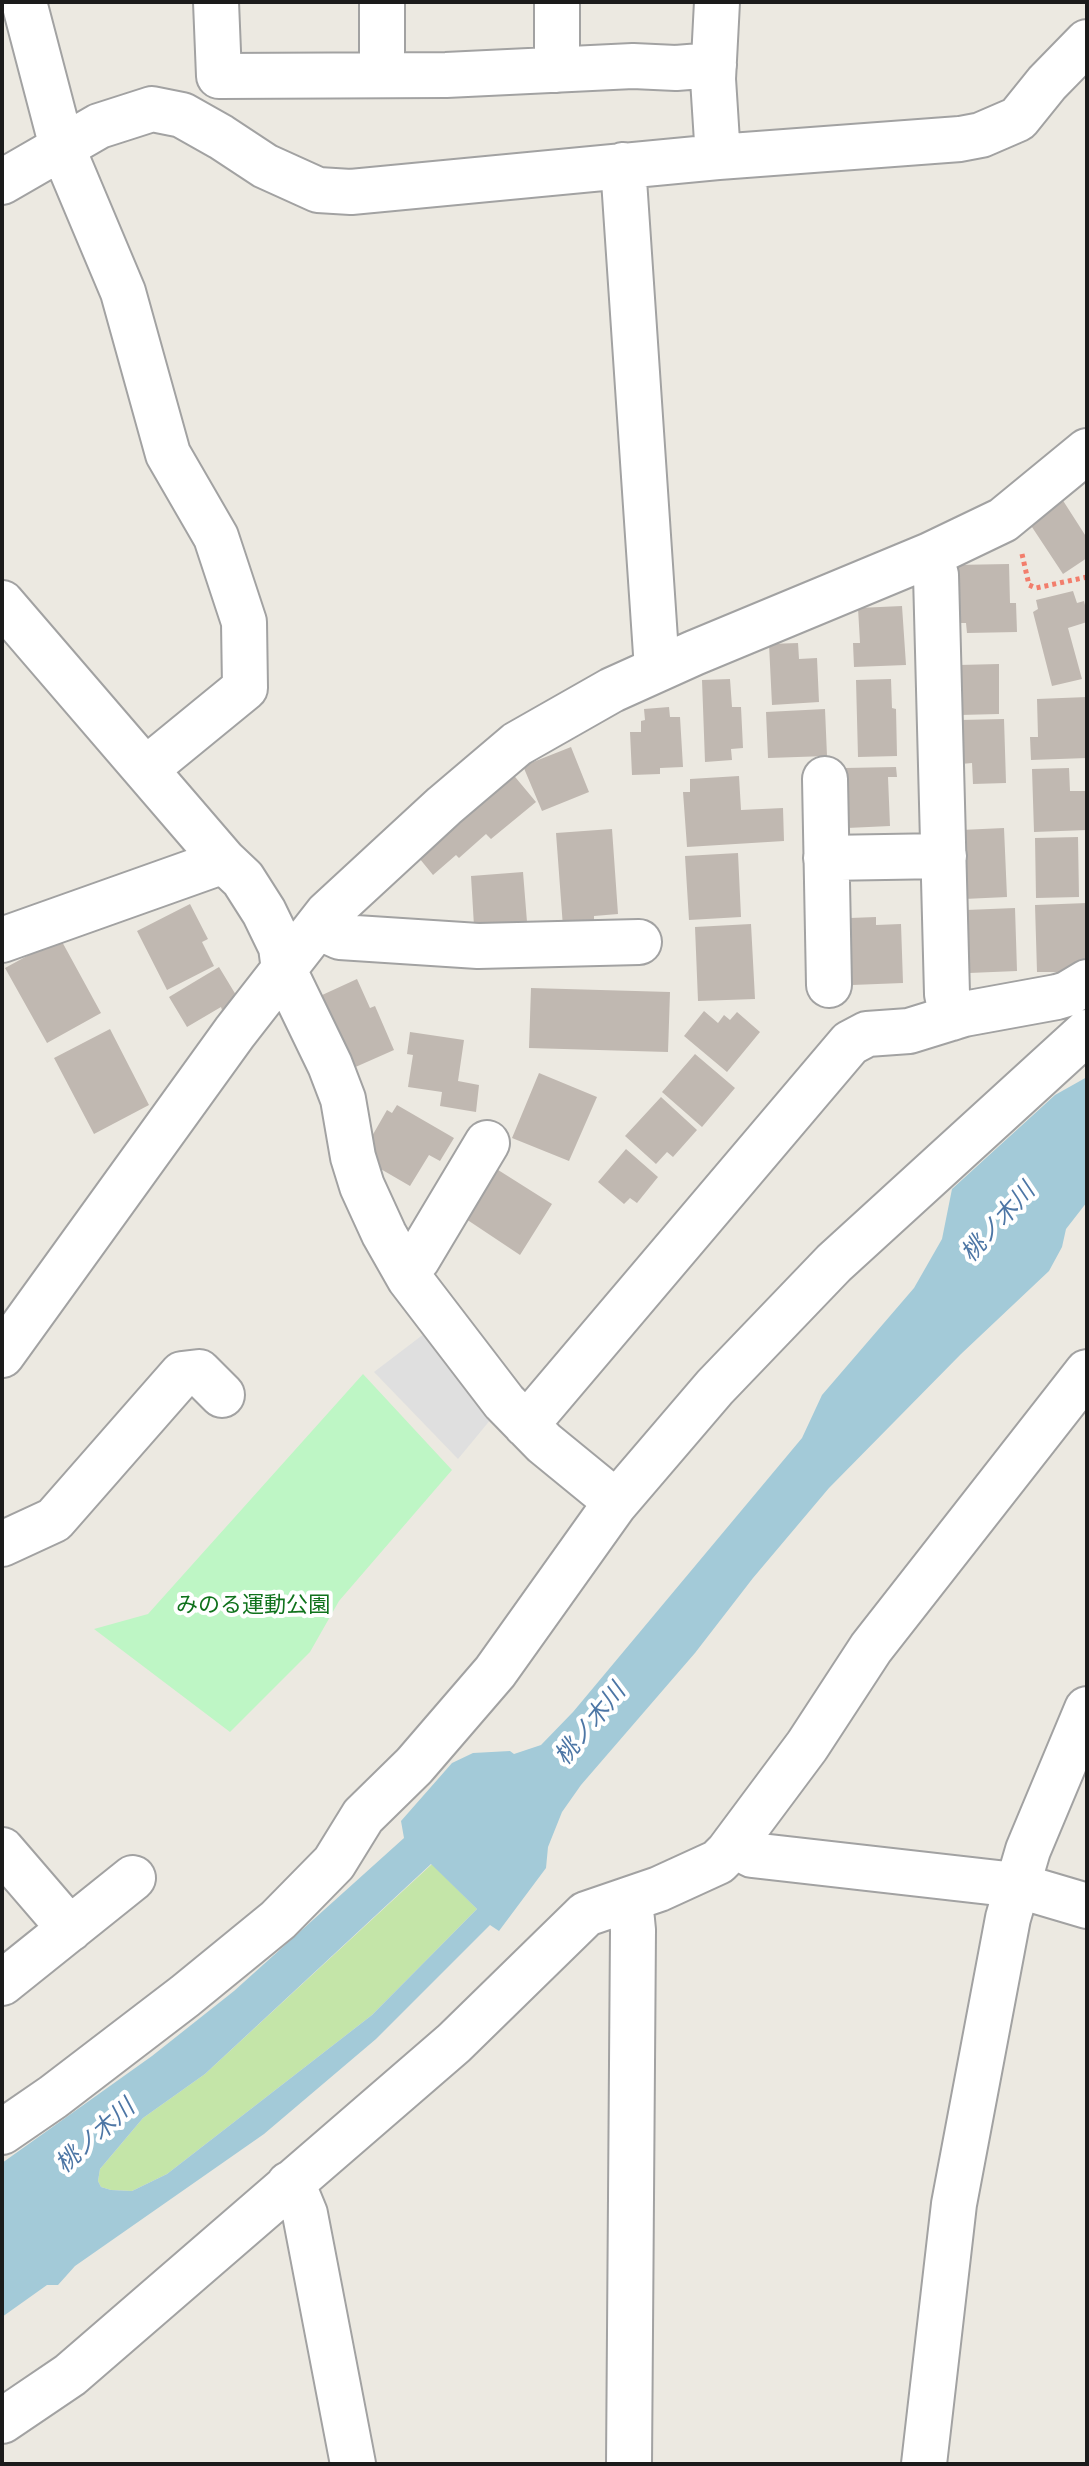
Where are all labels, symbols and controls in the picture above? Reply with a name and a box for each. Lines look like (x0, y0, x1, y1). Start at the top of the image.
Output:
water label: 桃ノ木川 (956, 1178, 1042, 1268)
park label: みのる運動公園 (176, 1593, 330, 1619)
water label: 桃ノ木川 (550, 1679, 632, 1771)
water label: 桃ノ木川 (51, 2094, 141, 2180)

